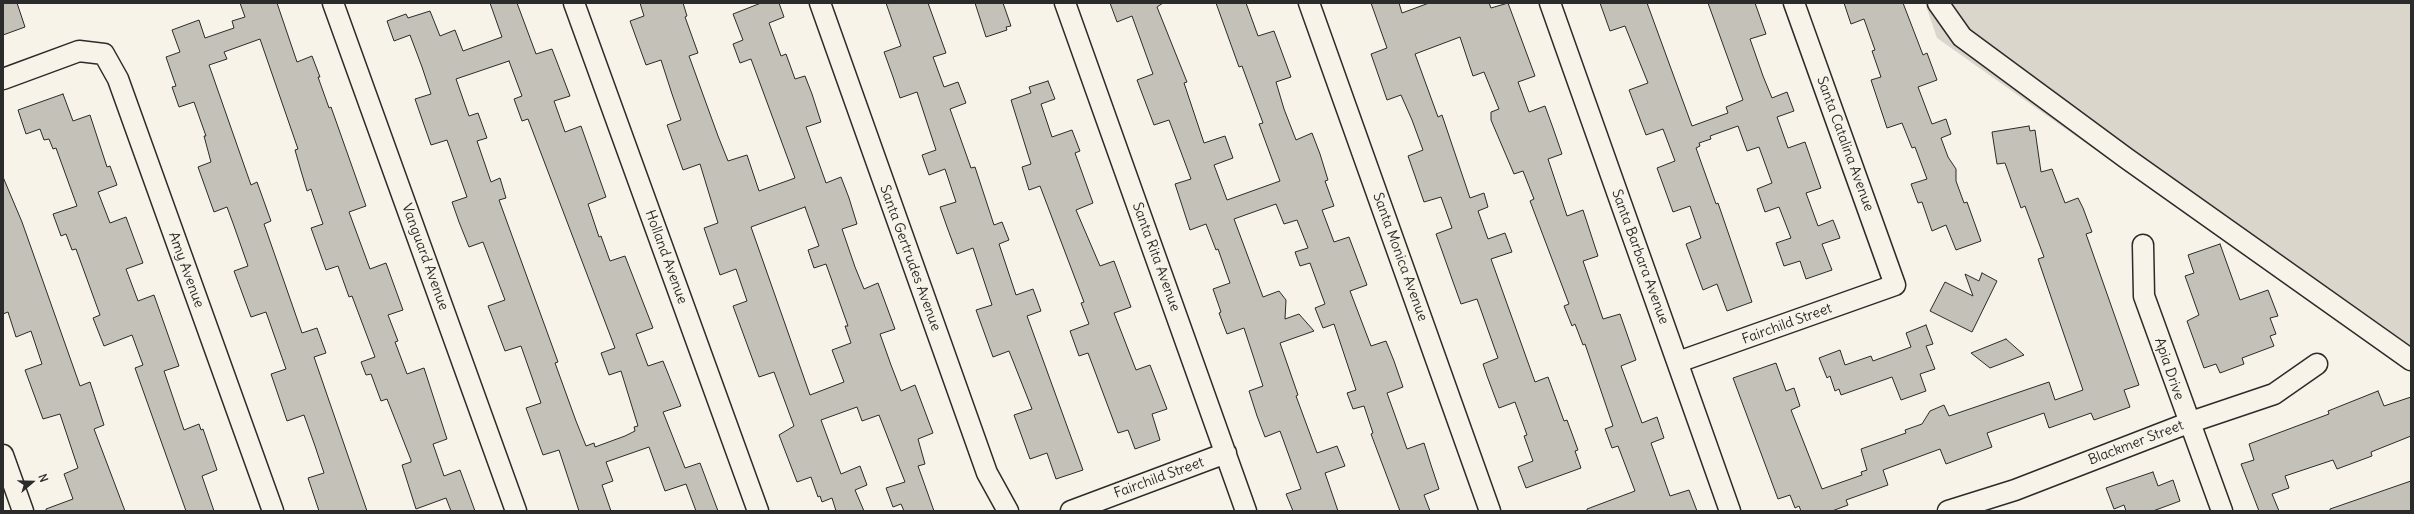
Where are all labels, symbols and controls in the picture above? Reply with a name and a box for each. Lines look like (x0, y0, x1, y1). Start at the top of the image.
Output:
street label: Santa Catalina Avenue (1813, 74, 1877, 214)
street label: Santa Gertrudes Avenue (876, 183, 944, 333)
street label: Santa Barbara Avenue (1608, 187, 1672, 327)
street label: Santa Monica Avenue (1369, 190, 1431, 324)
street label: Santa Rita Avenue (1128, 200, 1184, 314)
street label: Vanguard Avenue (398, 201, 452, 313)
street label: Holland Avenue (641, 208, 691, 306)
street label: Amy Avenue (165, 230, 207, 310)
street label: Fairchild Street (1740, 300, 1834, 348)
street label: Apia Drive (2151, 336, 2187, 402)
street label: Blackmer Street (2086, 417, 2186, 469)
street label: Fairchild Street (1112, 454, 1206, 502)
north arrow (12, 462, 52, 502)
text: N (35, 472, 51, 484)

